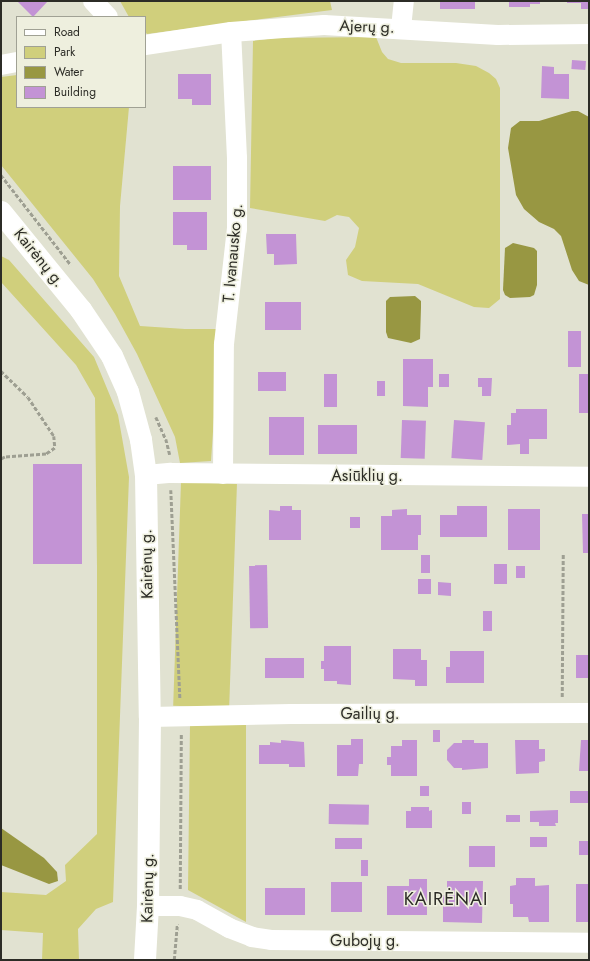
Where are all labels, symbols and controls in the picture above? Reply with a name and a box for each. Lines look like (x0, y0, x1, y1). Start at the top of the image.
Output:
legend (16, 16, 146, 108)
street label: Ajerų g. (339, 16, 395, 38)
text: Road (54, 23, 80, 41)
text: Park (54, 43, 75, 61)
text: Water (54, 63, 84, 81)
text: Building (54, 83, 96, 101)
street label: T. Ivanausko g. (219, 203, 247, 303)
street label: Kairėnų g. (10, 225, 68, 291)
street label: Asiūklių g. (331, 466, 403, 486)
street label: Kairėnų g. (137, 529, 157, 599)
street label: Gailių g. (340, 704, 400, 724)
street label: Kairėnų g. (138, 853, 158, 923)
district label: KAIRĖNAI (404, 888, 488, 910)
street label: Gubojų g. (330, 931, 400, 951)

